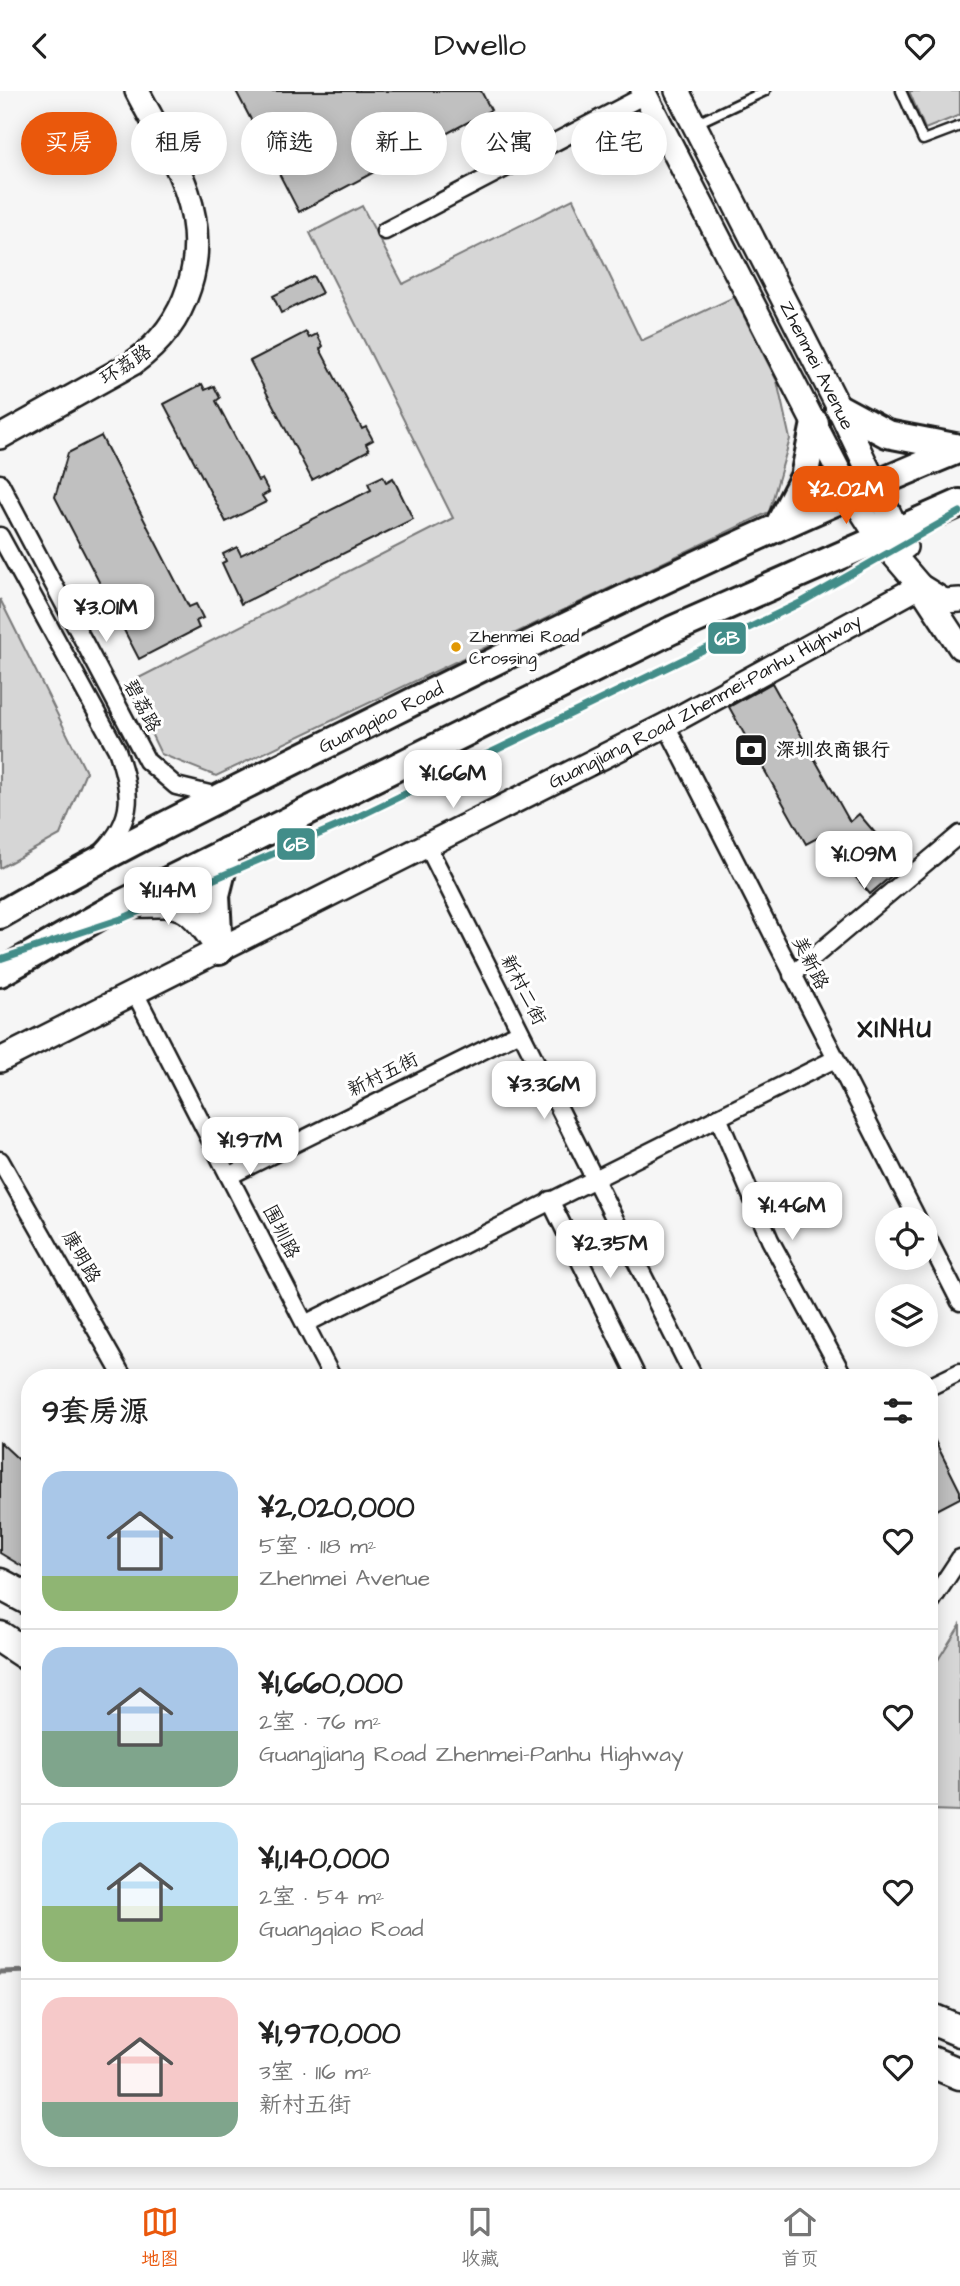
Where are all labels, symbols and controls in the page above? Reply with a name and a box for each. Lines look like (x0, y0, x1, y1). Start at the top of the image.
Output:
text: Dwello (434, 23, 526, 68)
icon: back (21, 27, 59, 65)
icon: heart (901, 27, 939, 65)
chip: 买房 (21, 112, 117, 175)
chip: 租房 (131, 112, 227, 175)
chip: 筛选 (241, 112, 337, 175)
chip: 新上 (351, 112, 447, 175)
chip: 公寓 (461, 112, 557, 175)
chip: 住宅 (571, 112, 667, 175)
street label: Zhenmei Avenue (773, 296, 861, 434)
street label: 环荔路 (95, 338, 157, 392)
pin: ¥2.02M (789, 467, 903, 526)
text: ¥2.02M (808, 473, 884, 505)
pin: ¥3.01M (49, 585, 163, 644)
text: ¥3.01M (74, 591, 138, 623)
street label: Guangjiang Road Zhenmei-Panhu Highway (544, 607, 867, 795)
line badge: 6B (707, 621, 747, 655)
place label: Zhenmei Road Crossing (469, 625, 580, 672)
text: 6B (714, 626, 740, 653)
marker: Zhenmei Road Crossing (449, 640, 463, 654)
street label: 碧荔路 (117, 674, 167, 738)
street label: Guangqiao Road (314, 675, 448, 760)
bank icon: 深圳农商银行 (732, 731, 770, 769)
place label: 深圳农商银行 (776, 737, 890, 764)
pin: ¥1.66M (396, 751, 510, 810)
text: ¥1.66M (420, 757, 486, 789)
line badge: 6B (276, 827, 316, 861)
pin: ¥1.09M (807, 831, 921, 891)
text: 6B (283, 832, 309, 859)
text: ¥1.09M (831, 838, 897, 870)
pin: ¥1.14M (111, 867, 225, 927)
text: ¥1.14M (140, 874, 196, 906)
street label: 美新路 (785, 931, 835, 995)
street label: 新村二街 (494, 950, 552, 1030)
district label: XINHU (857, 1011, 933, 1047)
street label: 新村五街 (343, 1046, 423, 1104)
pin: ¥3.36M (487, 1061, 601, 1121)
text: ¥3.36M (508, 1068, 580, 1100)
pin: ¥1.97M (193, 1117, 307, 1177)
text: ¥1.97M (218, 1124, 282, 1156)
pin: ¥1.46M (735, 1183, 849, 1242)
text: ¥1.46M (758, 1189, 826, 1221)
street label: 围圳路 (256, 1200, 306, 1264)
map controls (875, 1207, 938, 1347)
button: locate (875, 1207, 938, 1270)
pin: ¥2.35M (553, 1221, 667, 1280)
street label: 康明路 (55, 1226, 107, 1288)
text: ¥2.35M (572, 1227, 648, 1259)
button: layers (875, 1284, 938, 1347)
text: 9套房源 (42, 1391, 149, 1433)
icon: filters (879, 1392, 917, 1430)
text: ¥2,020,000 (259, 1487, 415, 1529)
icon: home (98, 1499, 182, 1583)
icon: heart (879, 1522, 917, 1560)
text: 5室 · 118 m² (259, 1530, 376, 1562)
text: Zhenmei Avenue (259, 1562, 430, 1594)
text: ¥1,660,000 (259, 1663, 403, 1705)
icon: home (98, 1675, 182, 1759)
icon: heart (879, 1698, 917, 1736)
text: 2室 · 76 m² (259, 1706, 381, 1738)
text: Guangjiang Road Zhenmei-Panhu Highway (259, 1738, 684, 1770)
text: ¥1,140,000 (259, 1838, 390, 1880)
icon: home (98, 1850, 182, 1934)
icon: heart (879, 1873, 917, 1911)
text: 2室 · 54 m² (259, 1881, 385, 1913)
text: Guangqiao Road (259, 1913, 424, 1945)
text: ¥1,970,000 (259, 2013, 401, 2055)
icon: home (98, 2025, 182, 2109)
icon: heart (879, 2048, 917, 2086)
text: 3室 · 116 m² (259, 2056, 371, 2088)
text: 新村五街 (259, 2089, 351, 2121)
tab: 地图 (141, 2203, 179, 2273)
tab: 收藏 (461, 2203, 499, 2273)
tab: 首页 (781, 2203, 819, 2273)

